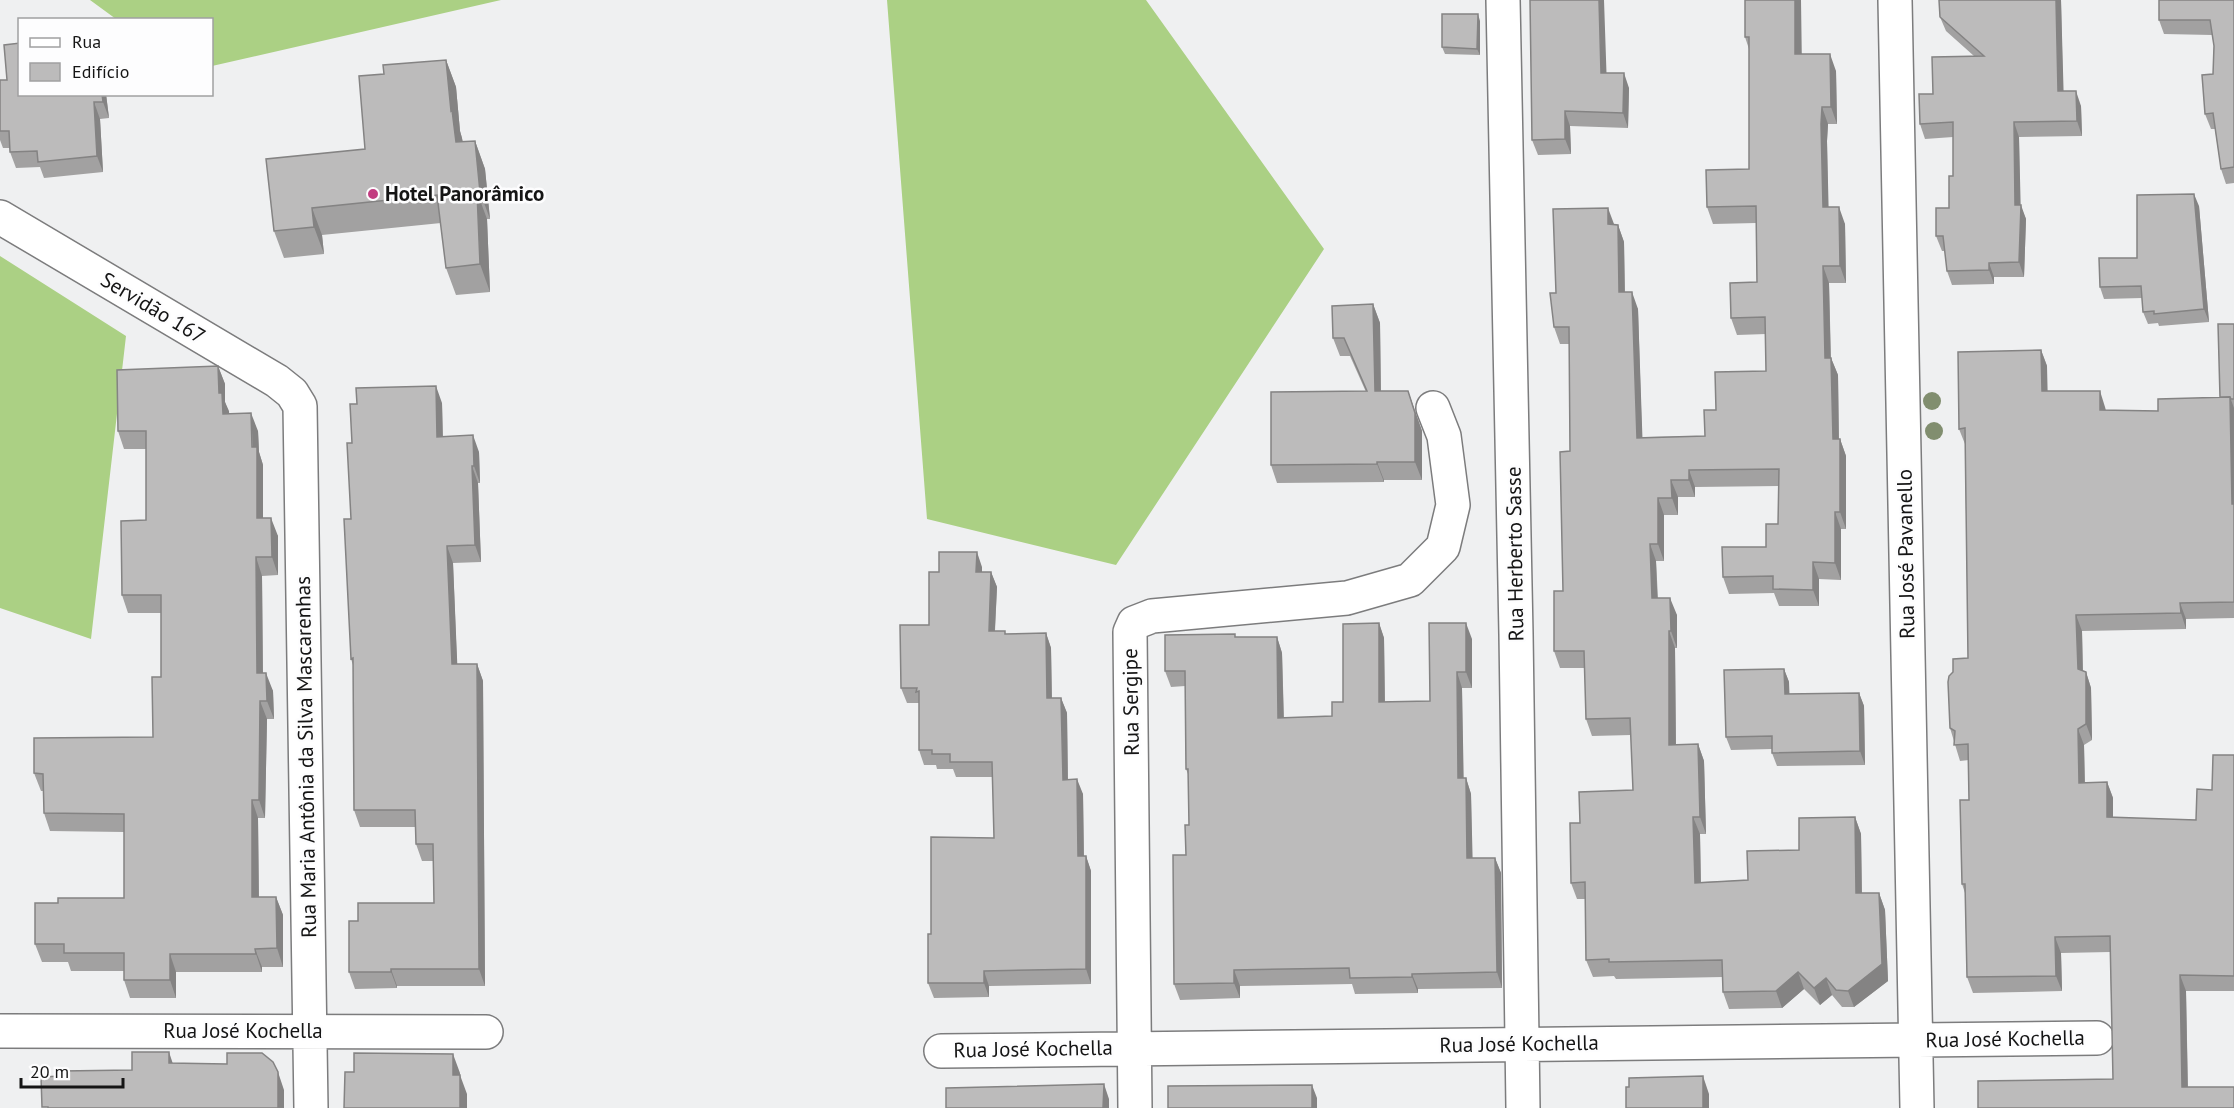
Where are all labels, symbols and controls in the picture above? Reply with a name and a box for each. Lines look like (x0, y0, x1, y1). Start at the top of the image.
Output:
legend (18, 18, 213, 96)
text: Rua (72, 30, 101, 53)
text: Edifício (72, 60, 129, 83)
place label: Hotel Panorâmico (385, 180, 544, 207)
marker: Hotel Panorâmico (366, 187, 380, 201)
street label: Servidão 167 (96, 266, 211, 349)
street label: Rua Herberto Sasse (1499, 466, 1530, 642)
street label: Rua José Pavanello (1891, 469, 1920, 639)
street label: Rua Maria Antônia da Silva Mascarenhas (289, 576, 322, 938)
street label: Rua Sergipe (1116, 648, 1145, 756)
street label: Rua José Kochella (163, 1017, 323, 1044)
street label: Rua José Kochella (1925, 1024, 2085, 1053)
street label: Rua José Kochella (1439, 1029, 1599, 1058)
street label: Rua José Kochella (953, 1034, 1113, 1063)
scale bar (21, 1051, 123, 1089)
text: 20 m (30, 1060, 69, 1083)

